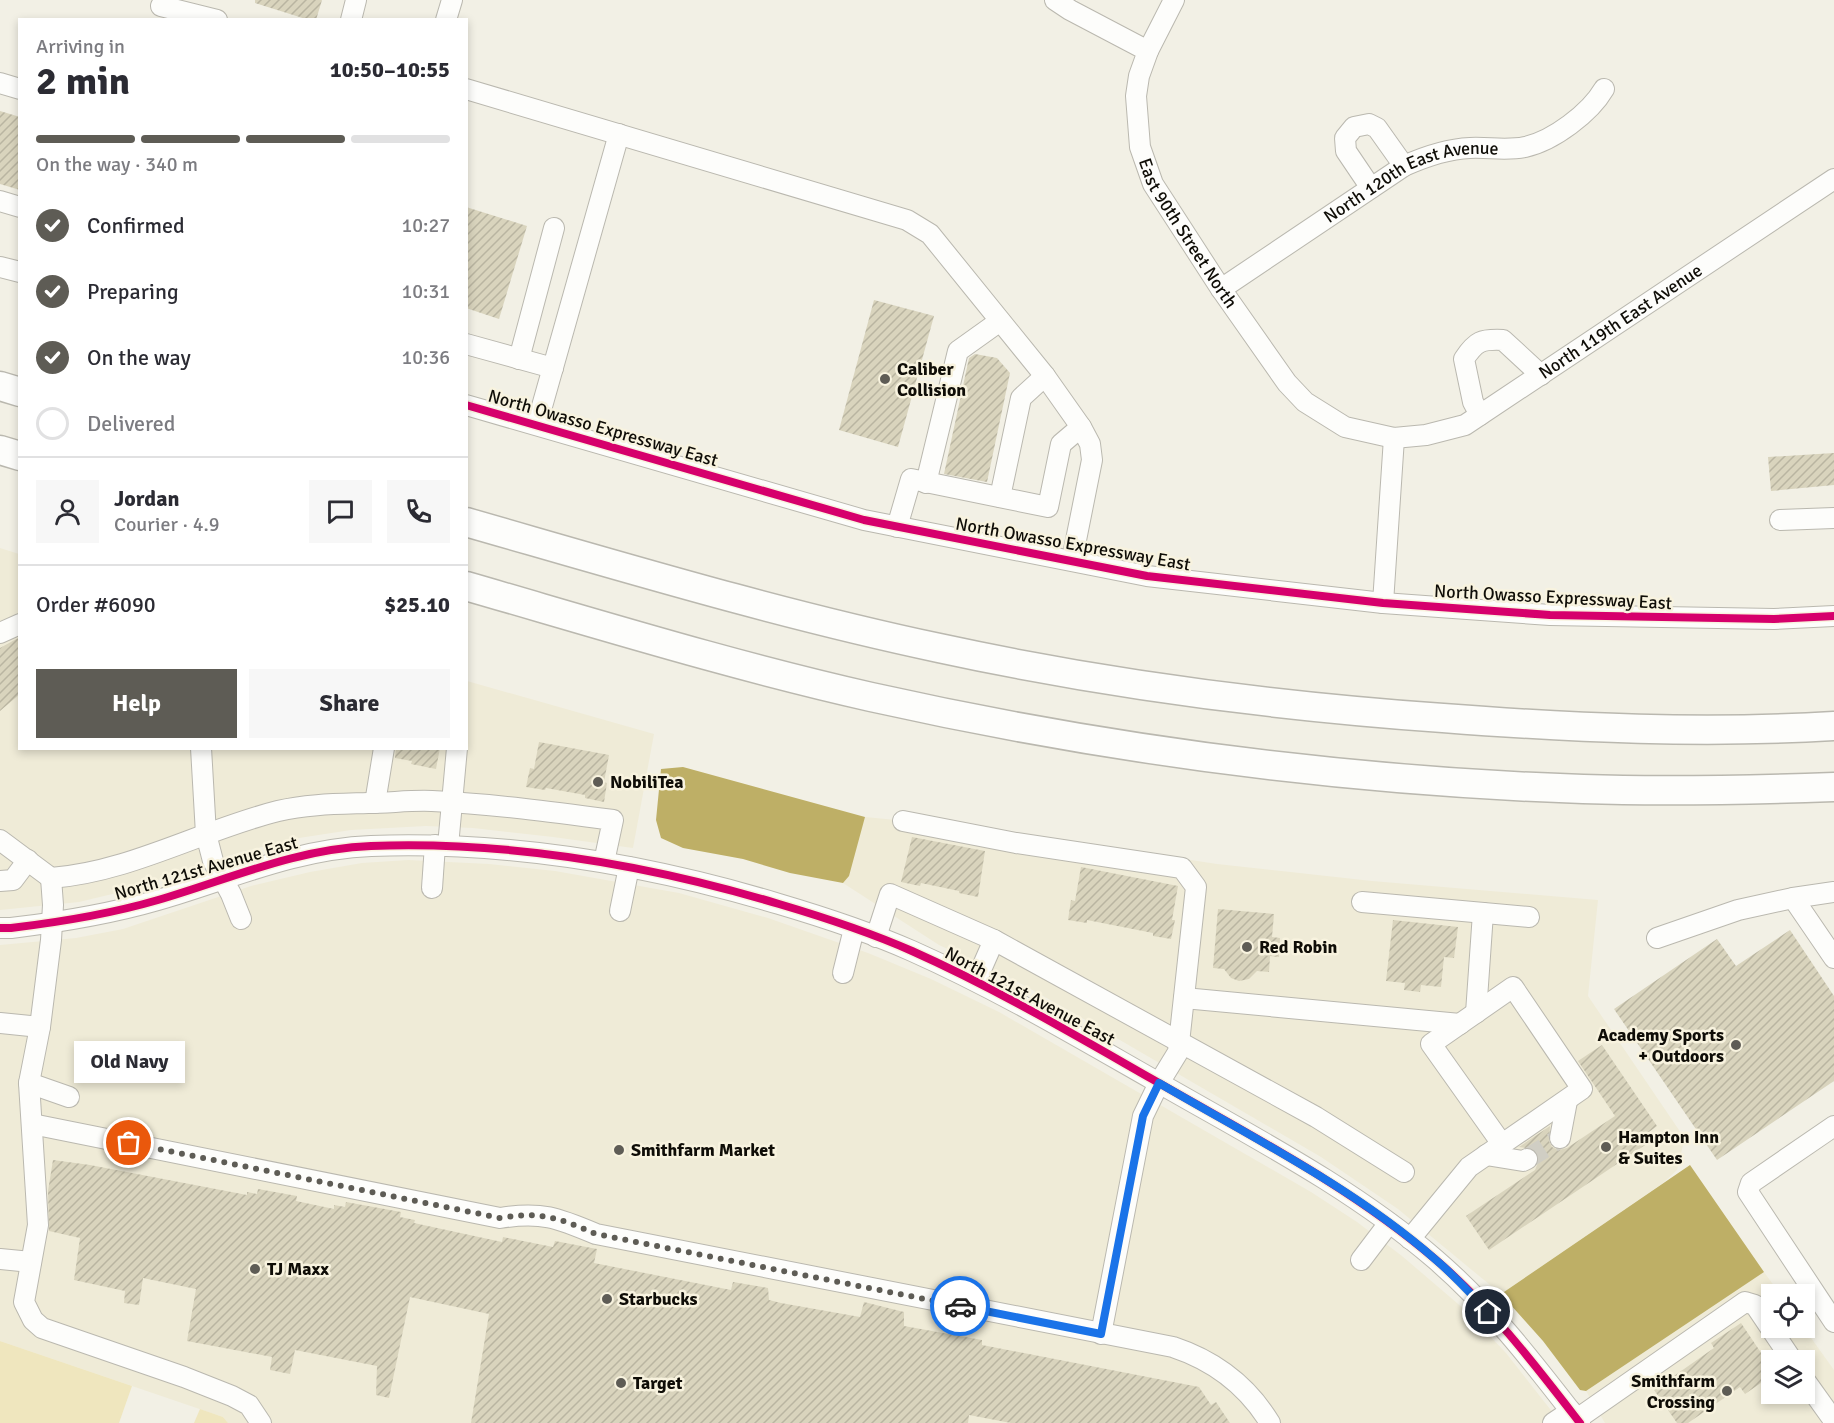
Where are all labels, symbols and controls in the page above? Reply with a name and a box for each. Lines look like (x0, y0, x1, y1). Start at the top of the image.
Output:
text: Arriving in (36, 34, 125, 59)
text: 10:50–10:55 (330, 56, 450, 83)
text: 2 min (36, 57, 130, 105)
street label: North 120th East Avenue (1320, 137, 1499, 228)
text: On the way · 340 m (36, 152, 198, 177)
street label: East 90th Street North (1134, 155, 1242, 312)
icon: check (36, 209, 69, 242)
text: Confirmed (87, 212, 185, 239)
text: 10:27 (401, 213, 450, 238)
street label: North 119th East Avenue (1535, 259, 1706, 384)
icon: check (36, 275, 69, 308)
text: Preparing (87, 278, 179, 305)
text: 10:31 (401, 279, 450, 304)
icon: check (36, 341, 69, 374)
text: On the way (87, 344, 191, 371)
text: 10:36 (401, 345, 450, 370)
place label: Caliber Collision (897, 358, 966, 401)
marker: Caliber Collision (878, 372, 892, 386)
street label: North Owasso Expressway East (486, 385, 720, 471)
text: Delivered (87, 410, 175, 437)
button: person (36, 480, 99, 543)
button: chat (309, 480, 372, 543)
button: phone (387, 480, 450, 543)
text: Jordan (114, 485, 180, 512)
text: Courier · 4.9 (114, 512, 220, 537)
street label: North Owasso Expressway East (954, 513, 1192, 575)
street label: North Owasso Expressway East (1434, 580, 1672, 614)
text: Order #6090 (36, 591, 156, 618)
text: $25.10 (384, 591, 450, 618)
button: Help (36, 669, 237, 738)
button: Share (249, 669, 450, 738)
place label: NobiliTea (610, 771, 683, 793)
marker: NobiliTea (591, 775, 605, 789)
street label: North 121st Avenue East (112, 831, 300, 905)
place label: Red Robin (1259, 936, 1338, 958)
marker: Red Robin (1240, 940, 1254, 954)
street label: North 121st Avenue East (941, 942, 1119, 1050)
place label: Academy Sports + Outdoors (1597, 1024, 1724, 1067)
marker: Academy Sports + Outdoors (1729, 1038, 1743, 1052)
callout: Old Navy (74, 1041, 184, 1083)
text: Old Navy (90, 1049, 169, 1074)
pin (103, 1117, 154, 1168)
icon: bag (112, 1126, 145, 1159)
place label: Hampton Inn & Suites (1618, 1126, 1719, 1169)
place label: Smithfarm Market (631, 1139, 775, 1161)
marker: Hampton Inn & Suites (1599, 1140, 1613, 1154)
marker: Smithfarm Market (612, 1143, 626, 1157)
place label: TJ Maxx (267, 1258, 329, 1280)
marker: TJ Maxx (248, 1262, 262, 1276)
courier (930, 1276, 990, 1336)
map controls (1761, 1284, 1815, 1404)
button: locate (1761, 1284, 1815, 1338)
pin (1462, 1286, 1513, 1337)
place label: Starbucks (619, 1288, 698, 1310)
icon: car (944, 1290, 977, 1323)
marker: Starbucks (600, 1292, 614, 1306)
icon: home (1471, 1295, 1504, 1328)
button: layers (1761, 1350, 1815, 1404)
place label: Smithfarm Crossing (1631, 1370, 1715, 1413)
place label: Target (633, 1372, 683, 1394)
marker: Target (614, 1376, 628, 1390)
marker: Smithfarm Crossing (1720, 1384, 1734, 1398)

